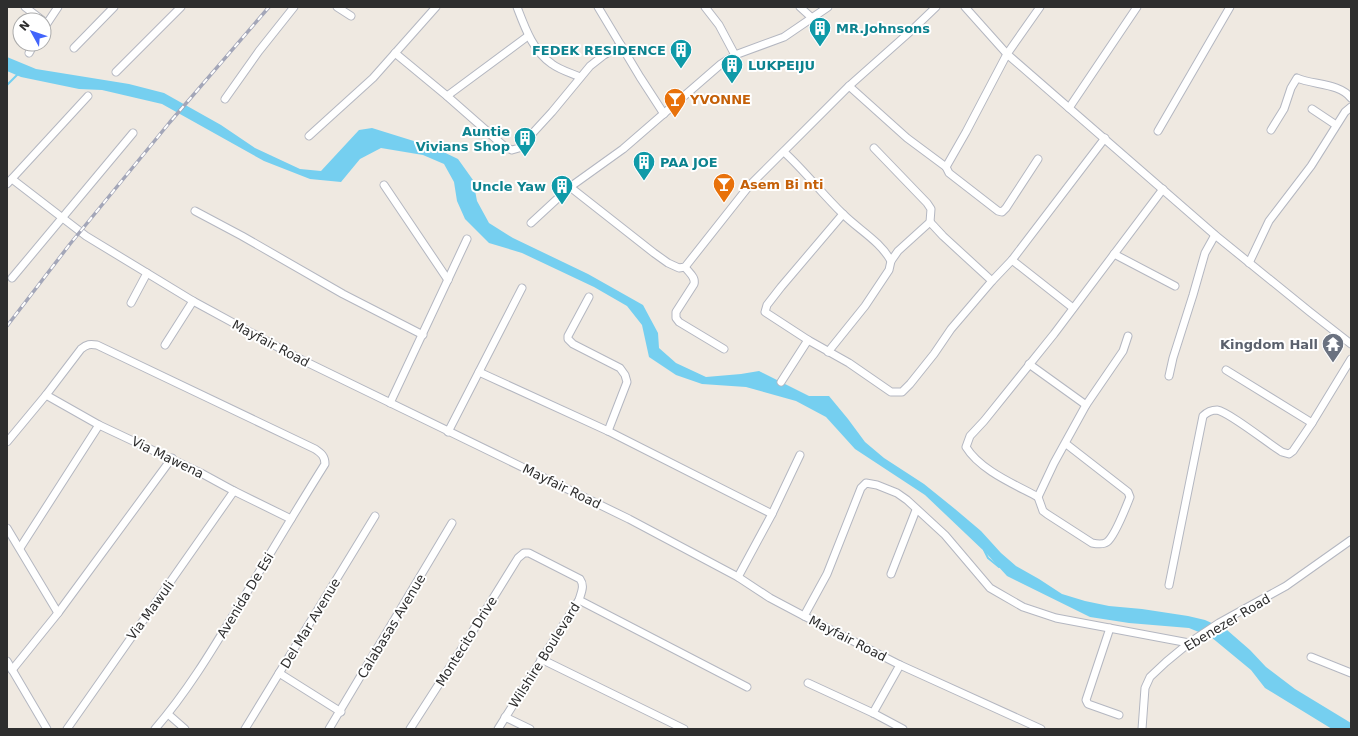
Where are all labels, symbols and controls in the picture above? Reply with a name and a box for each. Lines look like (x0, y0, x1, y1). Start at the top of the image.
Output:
north arrow (12, 12, 52, 52)
building icon: MR.Johnsons (807, 15, 833, 48)
text: N (17, 18, 33, 34)
place label: MR.Johnsons (836, 21, 930, 36)
building icon: FEDEK RESIDENCE (668, 37, 694, 70)
place label: FEDEK RESIDENCE (532, 43, 666, 58)
building icon: LUKPEIJU (719, 52, 745, 85)
place label: LUKPEIJU (748, 58, 815, 73)
bar icon: YVONNE (662, 86, 688, 119)
place label: YVONNE (689, 92, 751, 107)
place label: Auntie Vivians Shop (416, 124, 510, 154)
building icon: Auntie Vivians Shop (512, 125, 538, 158)
building icon: PAA JOE (631, 149, 657, 182)
place label: PAA JOE (660, 155, 718, 170)
bar icon: Asem Bi nti (711, 171, 737, 204)
building icon: Uncle Yaw (549, 173, 575, 206)
place label: Asem Bi nti (740, 177, 824, 192)
place label: Uncle Yaw (472, 179, 546, 194)
street label: Mayfair Road (230, 317, 312, 370)
temple icon: Kingdom Hall (1320, 331, 1346, 364)
place label: Kingdom Hall (1220, 337, 1318, 352)
street label: Via Mawena (129, 434, 206, 481)
street label: Mayfair Road (520, 461, 603, 512)
street label: Avenida De Esi (214, 550, 277, 641)
street label: Calabasas Avenue (354, 571, 428, 681)
street label: Del Mar Avenue (278, 575, 343, 671)
street label: Via Mawuli (124, 578, 177, 643)
street label: Ebenezer Road (1182, 591, 1273, 654)
street label: Montecito Drive (433, 594, 500, 689)
street label: Wilshire Boulevard (506, 600, 583, 711)
street label: Mayfair Road (806, 612, 889, 664)

